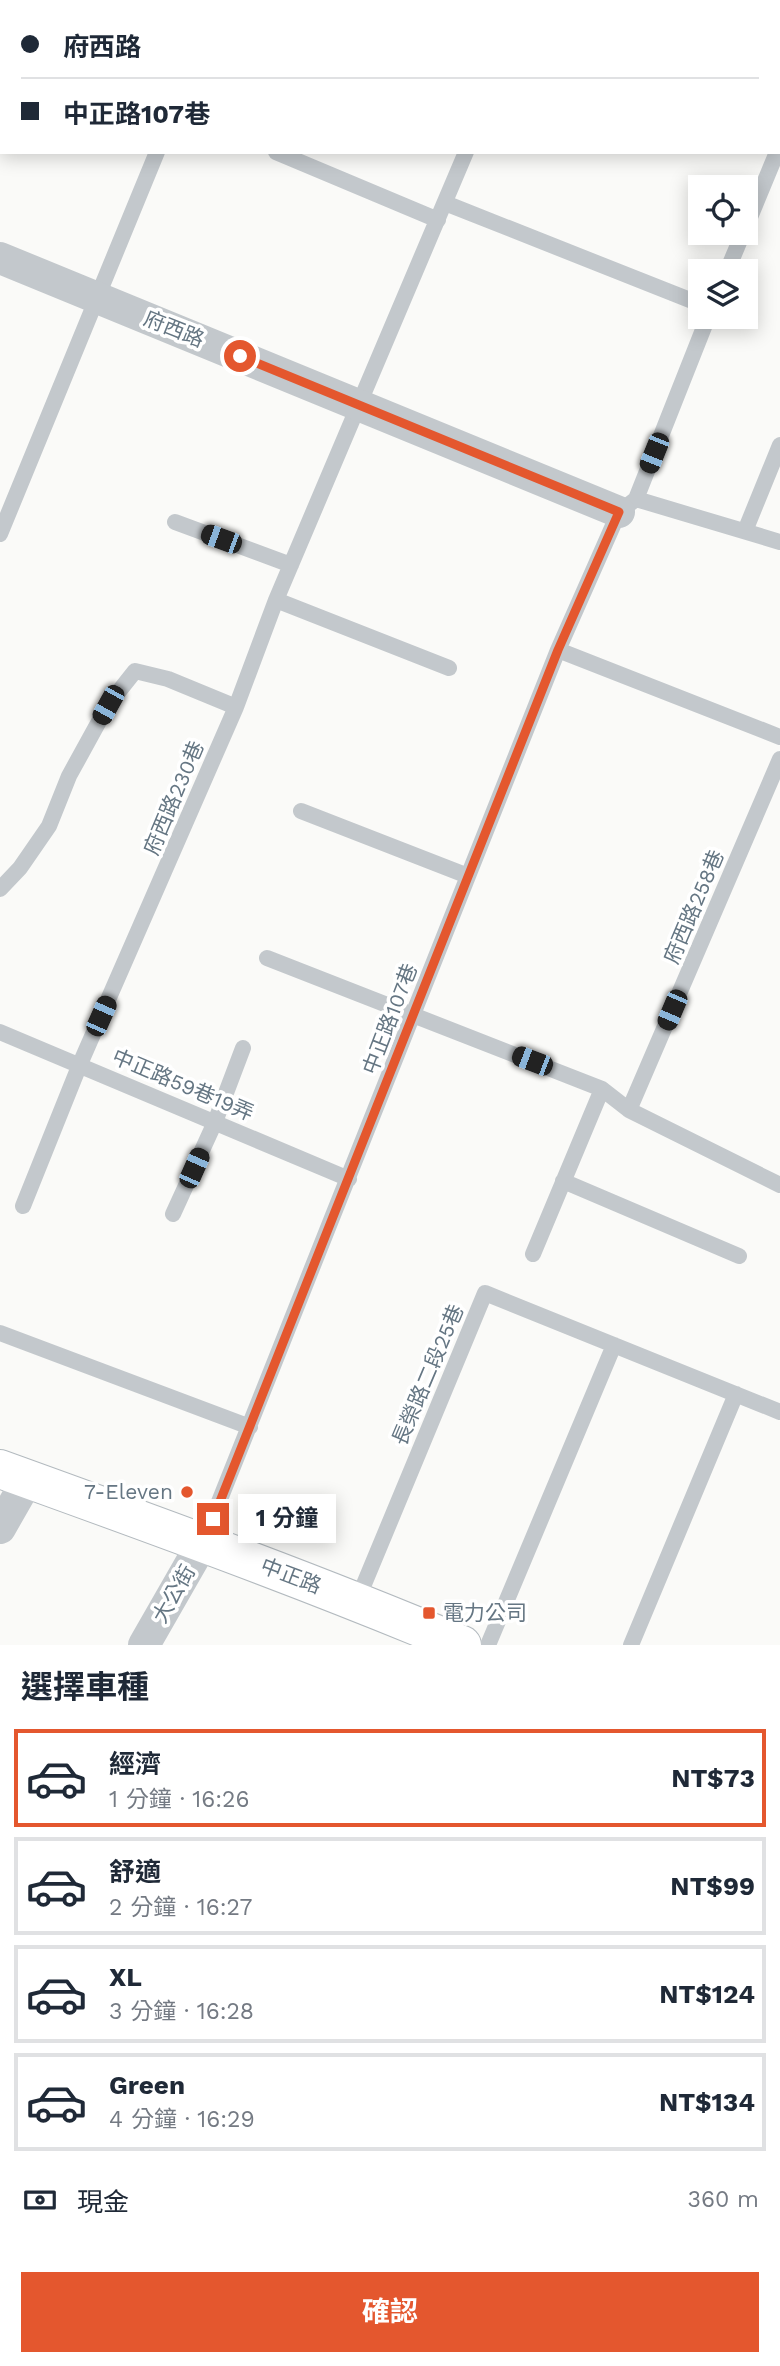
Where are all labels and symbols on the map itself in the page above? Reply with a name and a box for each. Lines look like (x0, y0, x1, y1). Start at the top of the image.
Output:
street label: 府西路 (140, 305, 208, 352)
route start (224, 340, 256, 372)
car (637, 430, 672, 476)
car (198, 522, 245, 556)
car (89, 682, 128, 728)
street label: 府西路230巷 (138, 737, 209, 859)
street label: 府西路258巷 (658, 846, 729, 968)
street label: 中正路107巷 (357, 960, 422, 1078)
car (655, 987, 690, 1033)
car (83, 993, 120, 1039)
street label: 中正路59巷19弄 (109, 1043, 258, 1126)
car (509, 1044, 556, 1078)
car (176, 1145, 213, 1191)
street label: 長榮路二段25巷 (387, 1301, 468, 1449)
place label: 7-Eleven (84, 1479, 173, 1504)
marker: 7-Eleven (179, 1484, 195, 1500)
callout: 1 分鐘 (238, 1494, 336, 1544)
route end (197, 1503, 229, 1535)
street label: 中正路 (257, 1553, 325, 1598)
street label: 大公街 (147, 1560, 200, 1627)
place label: 電力公司 (443, 1600, 527, 1625)
marker: 電力公司 (421, 1605, 437, 1621)

